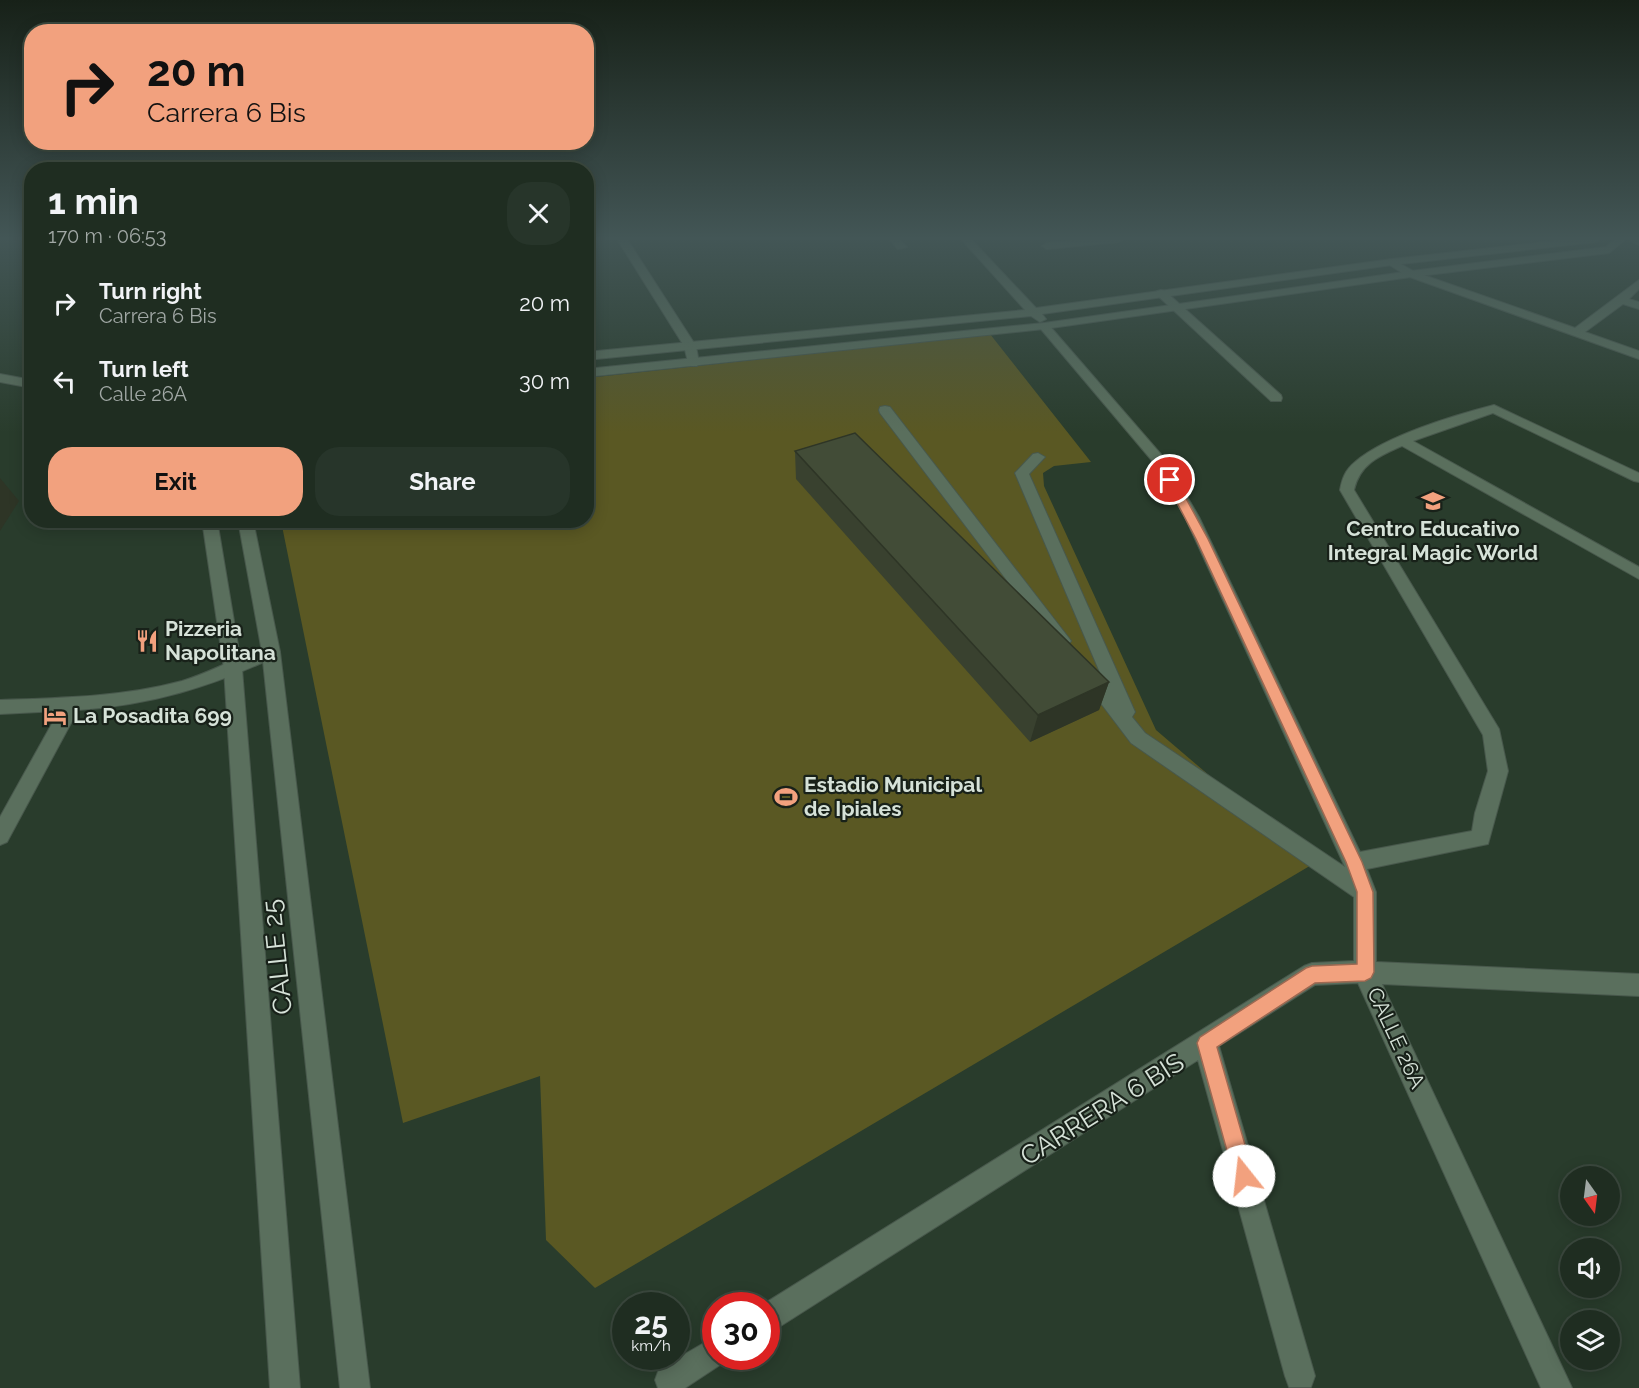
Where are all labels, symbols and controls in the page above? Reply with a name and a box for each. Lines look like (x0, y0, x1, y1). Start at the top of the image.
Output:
text: 20 m (147, 47, 246, 96)
icon: right (48, 48, 126, 126)
text: Carrera 6 Bis (147, 97, 306, 128)
text: 1 min (48, 180, 139, 222)
button: close (507, 182, 570, 245)
text: 170 m · 06:53 (48, 224, 166, 248)
text: Turn right (99, 278, 202, 304)
icon: right (48, 287, 81, 320)
text: 20 m (519, 290, 570, 316)
text: Carrera 6 Bis (99, 304, 217, 328)
text: Turn left (99, 356, 189, 382)
icon: left (48, 365, 81, 398)
text: 30 m (519, 368, 570, 394)
text: Calle 26A (99, 382, 187, 406)
button: Exit (48, 447, 303, 516)
button: Share (315, 447, 570, 516)
pin (1144, 454, 1195, 505)
icon: arrive (1153, 463, 1186, 496)
school or university icon: Centro Educativo Integral Magic World (1420, 488, 1446, 514)
place label: Centro Educativo Integral Magic World (1328, 516, 1538, 565)
place label: Pizzeria Napolitana (165, 616, 276, 665)
restaurant icon: Pizzeria Napolitana (134, 628, 160, 654)
hotel icon: La Posadita 699 (42, 703, 68, 729)
place label: La Posadita 699 (73, 703, 232, 728)
place label: Estadio Municipal de Ipiales (804, 772, 982, 821)
sports icon: Estadio Municipal de Ipiales (773, 784, 799, 810)
street label: CALLE 25 (256, 898, 298, 1016)
street label: CALLE 26A (1362, 983, 1431, 1092)
street label: CARRERA 6 BIS (1015, 1047, 1189, 1171)
position arrow (1212, 1144, 1276, 1208)
north arrow (1560, 1166, 1620, 1226)
map controls (1560, 1166, 1620, 1370)
button: sound (1560, 1238, 1620, 1298)
speed limit sign: 30 (702, 1292, 780, 1370)
text: 25 (634, 1306, 668, 1341)
button: layers (1560, 1310, 1620, 1370)
text: km/h (631, 1337, 671, 1355)

